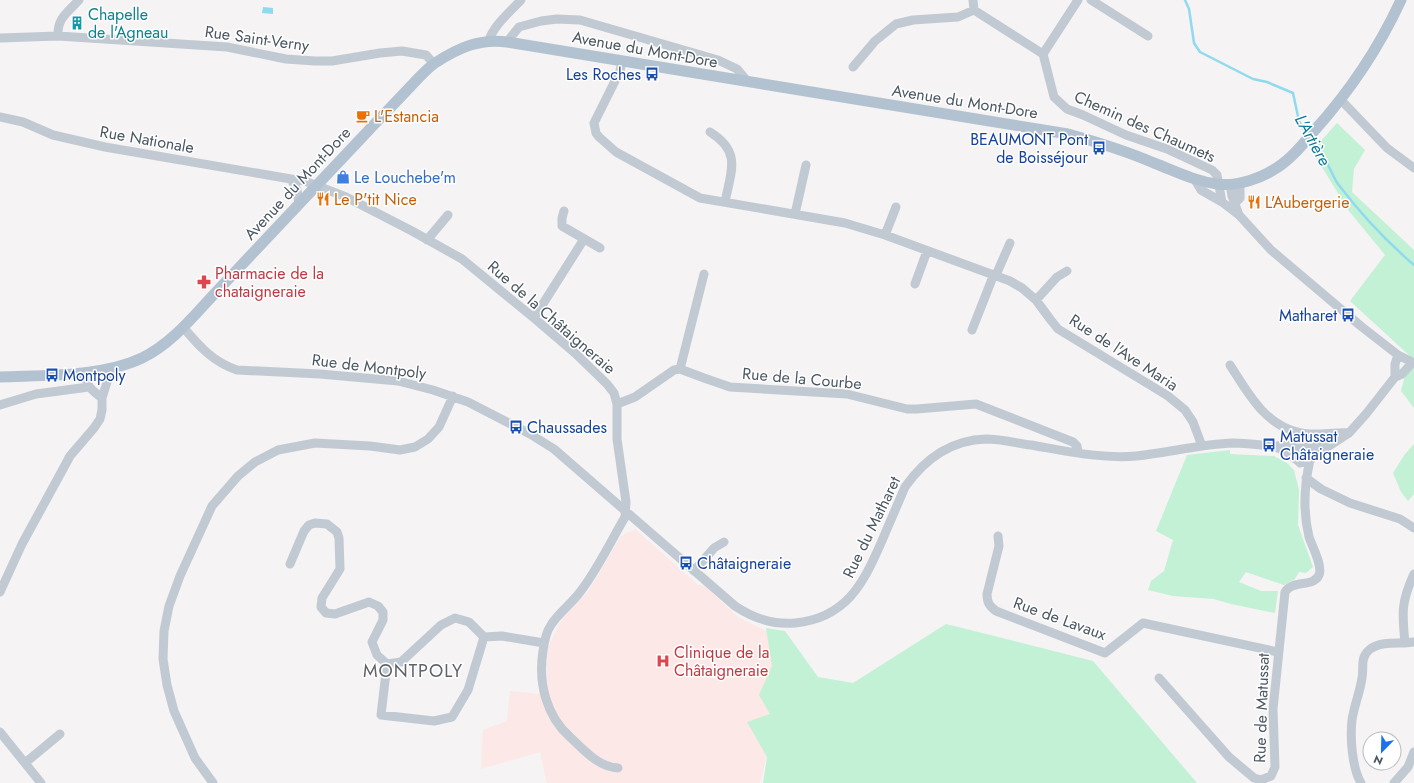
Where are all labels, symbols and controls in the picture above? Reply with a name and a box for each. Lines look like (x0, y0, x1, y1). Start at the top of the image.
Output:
place label: Chapelle de l'Agneau (88, 3, 168, 44)
building icon: Chapelle de l'Agneau (69, 15, 85, 31)
street label: Rue Saint-Verny (203, 20, 311, 57)
street label: Avenue du Mont-Dore (570, 25, 719, 74)
place label: Les Roches (566, 63, 641, 86)
bus stop icon: Les Roches (644, 66, 660, 82)
street label: Avenue du Mont-Dore (890, 79, 1040, 124)
street label: Chemin des Chaumets (1070, 85, 1219, 168)
place label: L'Estancia (374, 105, 439, 128)
cafe icon: L'Estancia (355, 108, 371, 124)
water label: L'Artière (1289, 110, 1337, 170)
street label: Rue Nationale (98, 120, 196, 159)
street label: Avenue du Mont-Dore (239, 122, 356, 245)
place label: BEAUMONT Pont de Boisséjour (970, 128, 1089, 169)
bus stop icon: BEAUMONT Pont de Boisséjour (1091, 140, 1107, 156)
place label: Le Louchebe'm (354, 166, 456, 189)
shop icon: Le Louchebe'm (335, 169, 351, 185)
place label: Le P'tit Nice (334, 188, 417, 211)
restaurant icon: Le P'tit Nice (315, 191, 331, 207)
place label: L'Aubergerie (1265, 191, 1349, 214)
restaurant icon: L'Aubergerie (1246, 194, 1262, 210)
street label: Rue de la Châtaigneraie (483, 255, 621, 379)
place label: Pharmacie de la chataigneraie (215, 262, 324, 303)
pharmacy icon: Pharmacie de la chataigneraie (196, 274, 212, 290)
place label: Matharet (1279, 304, 1337, 327)
bus stop icon: Matharet (1340, 307, 1356, 323)
street label: Rue de l'Ave Maria (1065, 308, 1183, 396)
street label: Rue de Montpoly (310, 348, 428, 385)
street label: Rue de la Courbe (741, 362, 863, 395)
place label: Montpoly (63, 364, 126, 387)
bus stop icon: Montpoly (44, 367, 60, 383)
place label: Chaussades (527, 416, 607, 439)
bus stop icon: Chaussades (508, 419, 524, 435)
place label: Matussat Châtaigneraie (1280, 425, 1374, 466)
bus stop icon: Matussat Châtaigneraie (1261, 437, 1277, 453)
street label: Rue du Matharet (837, 472, 906, 582)
place label: Châtaigneraie (697, 552, 791, 575)
bus stop icon: Châtaigneraie (678, 555, 694, 571)
street label: Rue de Lavaux (1010, 591, 1110, 646)
place label: Clinique de la Châtaigneraie (674, 641, 769, 682)
hospital icon: Clinique de la Châtaigneraie (655, 653, 671, 669)
street label: Rue de Matussat (1248, 653, 1275, 763)
district label: MONTPOLY (363, 658, 463, 684)
north arrow (1362, 731, 1402, 771)
text: N (1371, 751, 1385, 769)

